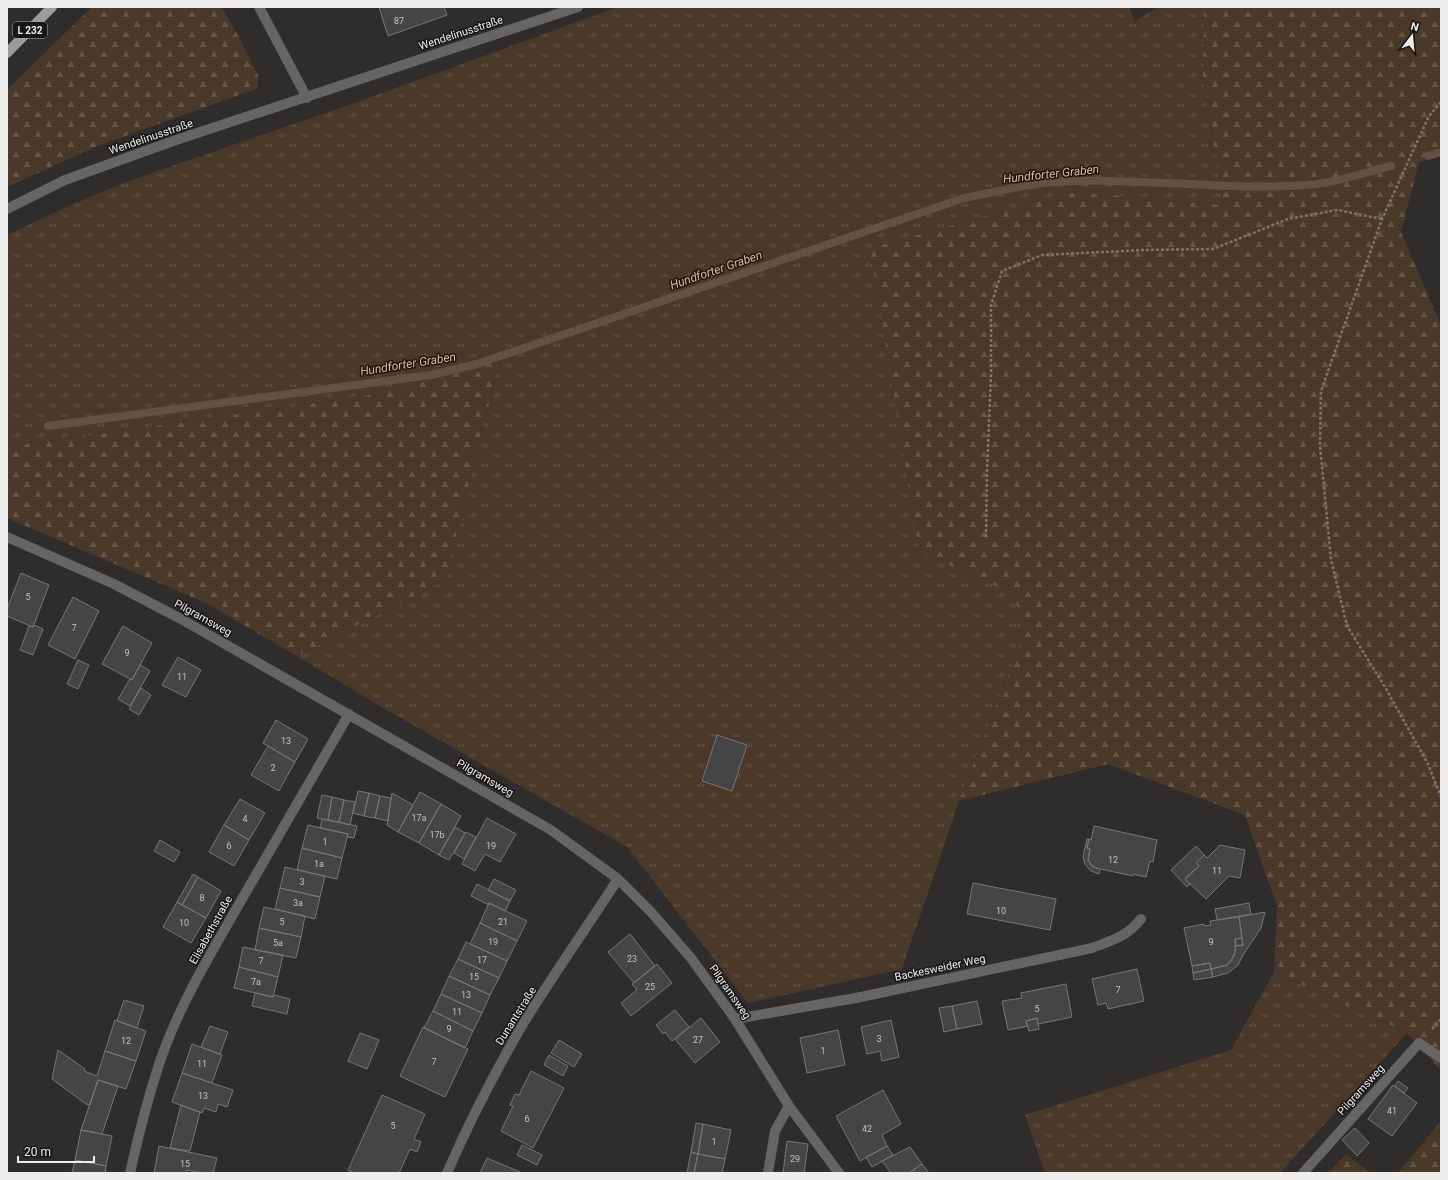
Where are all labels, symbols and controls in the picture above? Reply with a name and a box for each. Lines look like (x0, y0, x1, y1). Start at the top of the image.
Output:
street label: Wendelinusstraße (417, 13, 505, 53)
house number: 87 (394, 16, 404, 26)
north arrow (1392, 16, 1432, 56)
text: N (1409, 20, 1420, 34)
road number: L 232 (13, 22, 47, 38)
street label: Wendelinusstraße (107, 117, 195, 157)
water label: Hundforter Graben (1002, 162, 1100, 186)
water label: Hundforter Graben (668, 248, 764, 292)
water label: Hundforter Graben (359, 350, 457, 378)
house number: 5 (25, 592, 31, 602)
street label: Pilgramsweg (172, 597, 234, 639)
house number: 7 (71, 623, 77, 633)
house number: 9 (124, 648, 130, 658)
house number: 11 (177, 672, 187, 682)
house number: 13 (281, 736, 291, 746)
street label: Pilgramsweg (454, 756, 516, 800)
house number: 2 (270, 763, 276, 773)
house number: 17a (411, 813, 427, 823)
house number: 4 (242, 814, 248, 824)
house number: 17b (429, 830, 445, 840)
house number: 1 (322, 837, 328, 847)
house number: 6 (226, 841, 232, 851)
house number: 19 (486, 841, 496, 851)
house number: 12 (1108, 855, 1118, 865)
house number: 1a (314, 859, 324, 869)
house number: 11 (1212, 866, 1222, 876)
house number: 3 (299, 877, 305, 887)
street label: Elisabethstraße (187, 893, 235, 966)
house number: 8 (199, 893, 205, 903)
house number: 3a (293, 898, 303, 908)
house number: 10 (996, 906, 1006, 916)
house number: 5 (279, 917, 285, 927)
house number: 21 (498, 917, 508, 927)
house number: 10 (179, 918, 189, 928)
house number: 19 (488, 937, 498, 947)
house number: 9 (1208, 937, 1214, 947)
house number: 5a (273, 938, 283, 948)
street label: Backesweider Weg (893, 952, 987, 984)
house number: 23 (627, 954, 637, 964)
house number: 17 (477, 955, 487, 965)
house number: 7 (258, 956, 264, 966)
street label: Pilgramsweg (706, 962, 754, 1022)
house number: 15 (469, 972, 479, 982)
house number: 7a (251, 977, 261, 987)
house number: 25 (645, 982, 655, 992)
street label: Dunantstraße (493, 984, 539, 1048)
house number: 7 (1115, 985, 1121, 995)
house number: 13 (461, 990, 471, 1000)
house number: 5 (1034, 1004, 1040, 1014)
house number: 11 (452, 1007, 462, 1017)
house number: 9 (446, 1024, 452, 1034)
house number: 3 (876, 1034, 882, 1044)
house number: 27 (693, 1035, 703, 1045)
house number: 12 (121, 1036, 131, 1046)
house number: 1 (820, 1046, 826, 1056)
house number: 7 (431, 1057, 437, 1067)
house number: 11 (197, 1059, 207, 1069)
street label: Pilgramsweg (1335, 1062, 1387, 1118)
house number: 13 (198, 1091, 208, 1101)
house number: 41 (1387, 1106, 1397, 1116)
house number: 6 (524, 1114, 530, 1124)
house number: 5 (390, 1121, 396, 1131)
house number: 42 (862, 1124, 872, 1134)
house number: 1 (711, 1137, 717, 1147)
scale bar (18, 1138, 94, 1164)
text: 20 m (24, 1145, 51, 1159)
house number: 29 (790, 1154, 800, 1164)
house number: 15 (180, 1159, 190, 1169)

